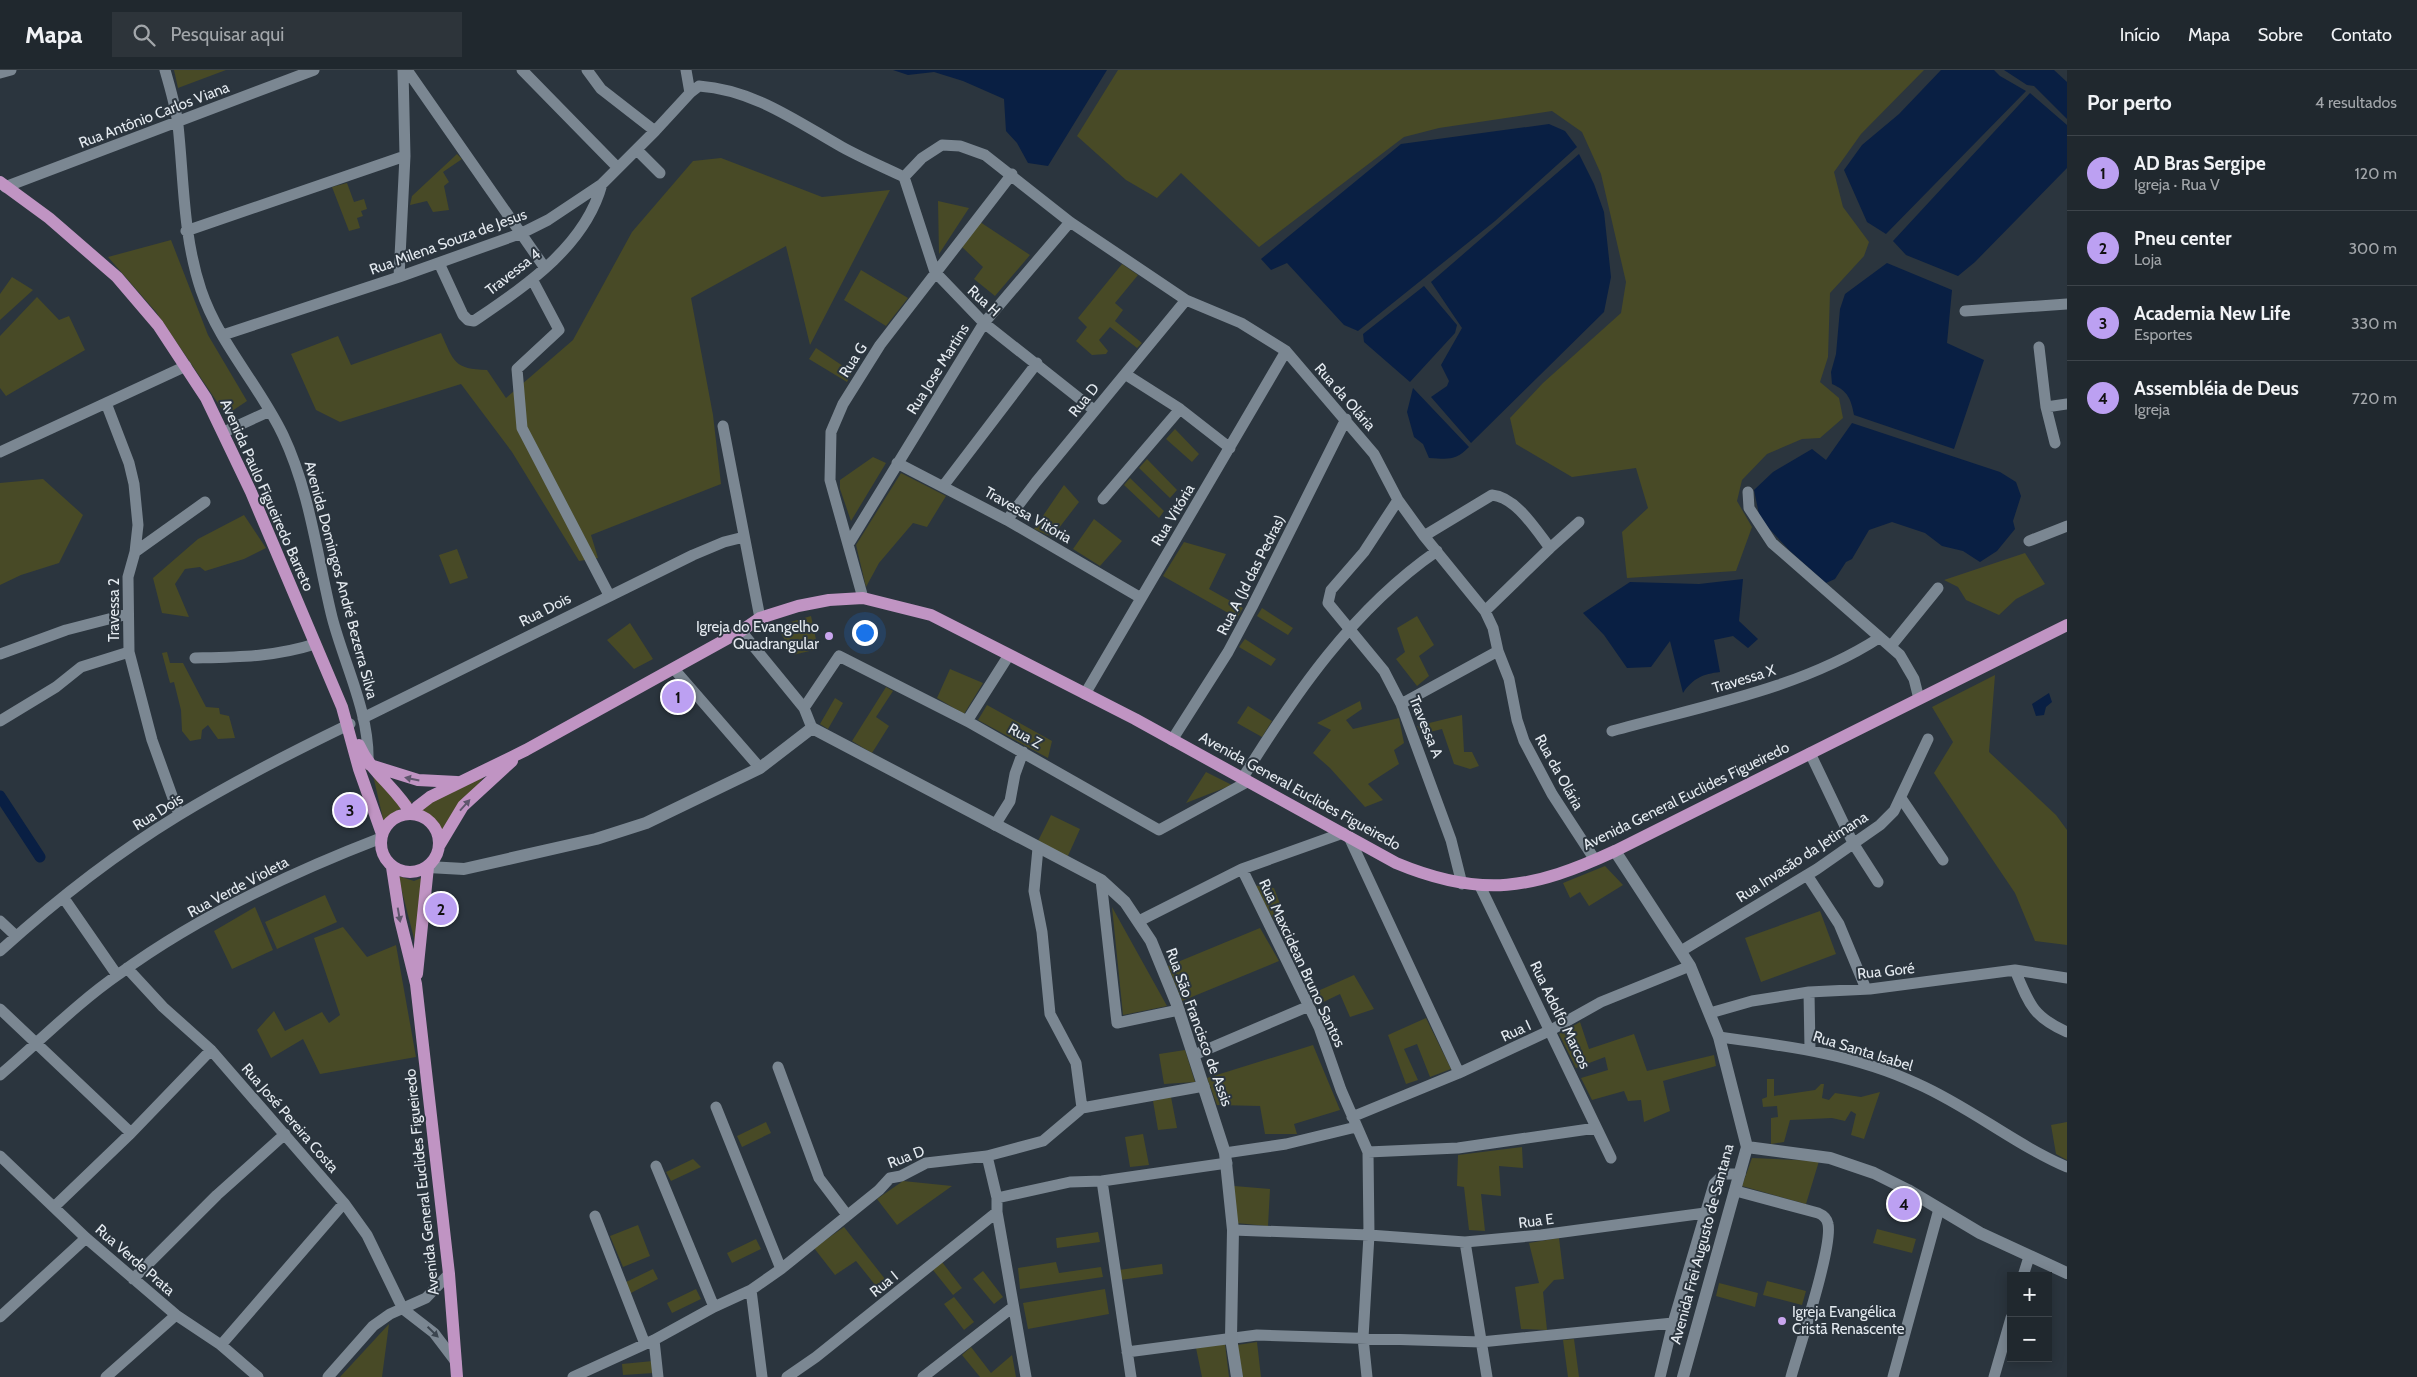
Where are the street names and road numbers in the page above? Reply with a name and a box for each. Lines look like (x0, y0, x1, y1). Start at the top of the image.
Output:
street label: Rua Antônio Carlos Viana (76, 78, 232, 152)
street label: Rua Milena Souza de Jesus (367, 205, 529, 279)
street label: Travessa 4 (482, 245, 544, 299)
street label: Rua H (964, 282, 1004, 320)
street label: Rua Jose Martins (903, 320, 973, 418)
street label: Rua G (835, 339, 871, 381)
street label: Rua da Olária (1311, 360, 1380, 435)
street label: Rua D (1065, 379, 1103, 421)
street label: Avenida Paulo Figueiredo Barreto (216, 396, 318, 594)
street label: Avenida Domingos André Bezerra Silva (301, 459, 382, 702)
street label: Rua Vitória (1148, 480, 1199, 549)
street label: Travessa Vitória (981, 483, 1075, 548)
street label: Rua A (Jd das Pedras) (1213, 512, 1289, 638)
street label: Travessa 2 (105, 578, 123, 642)
street label: Rua Dois (516, 589, 574, 631)
street label: Travessa X (1710, 661, 1778, 697)
street label: Travessa A (1405, 693, 1447, 761)
street label: Rua Z (1005, 720, 1046, 753)
street label: Avenida General Euclides Figueiredo (1196, 728, 1404, 854)
street label: Rua da Olária (1531, 731, 1588, 814)
street label: Avenida General Euclides Figueiredo (1580, 738, 1792, 854)
street label: Rua Dois (130, 790, 186, 834)
street label: Rua Invasão da Jetimana (1733, 807, 1872, 906)
street label: Rua Verde Violeta (184, 852, 292, 921)
street label: Rua Maxcidean Bruno Santos (1255, 876, 1349, 1050)
street label: Rua São Francisco de Assis (1162, 945, 1236, 1109)
street label: Rua Adolfo Marcos (1526, 958, 1594, 1072)
street label: Rua Goré (1856, 959, 1916, 983)
street label: Rua I (1498, 1016, 1534, 1046)
street label: Rua Santa Isabel (1811, 1027, 1916, 1075)
street label: Rua José Pereira Costa (238, 1060, 343, 1177)
street label: Avenida General Euclides Figueiredo (401, 1068, 443, 1296)
street label: Avenida Frei Augusto de Santana (1667, 1141, 1738, 1346)
street label: Rua D (885, 1142, 927, 1172)
street label: Rua E (1517, 1210, 1555, 1232)
street label: Rua Verde Prata (92, 1221, 179, 1300)
street label: Rua I (866, 1267, 902, 1301)

